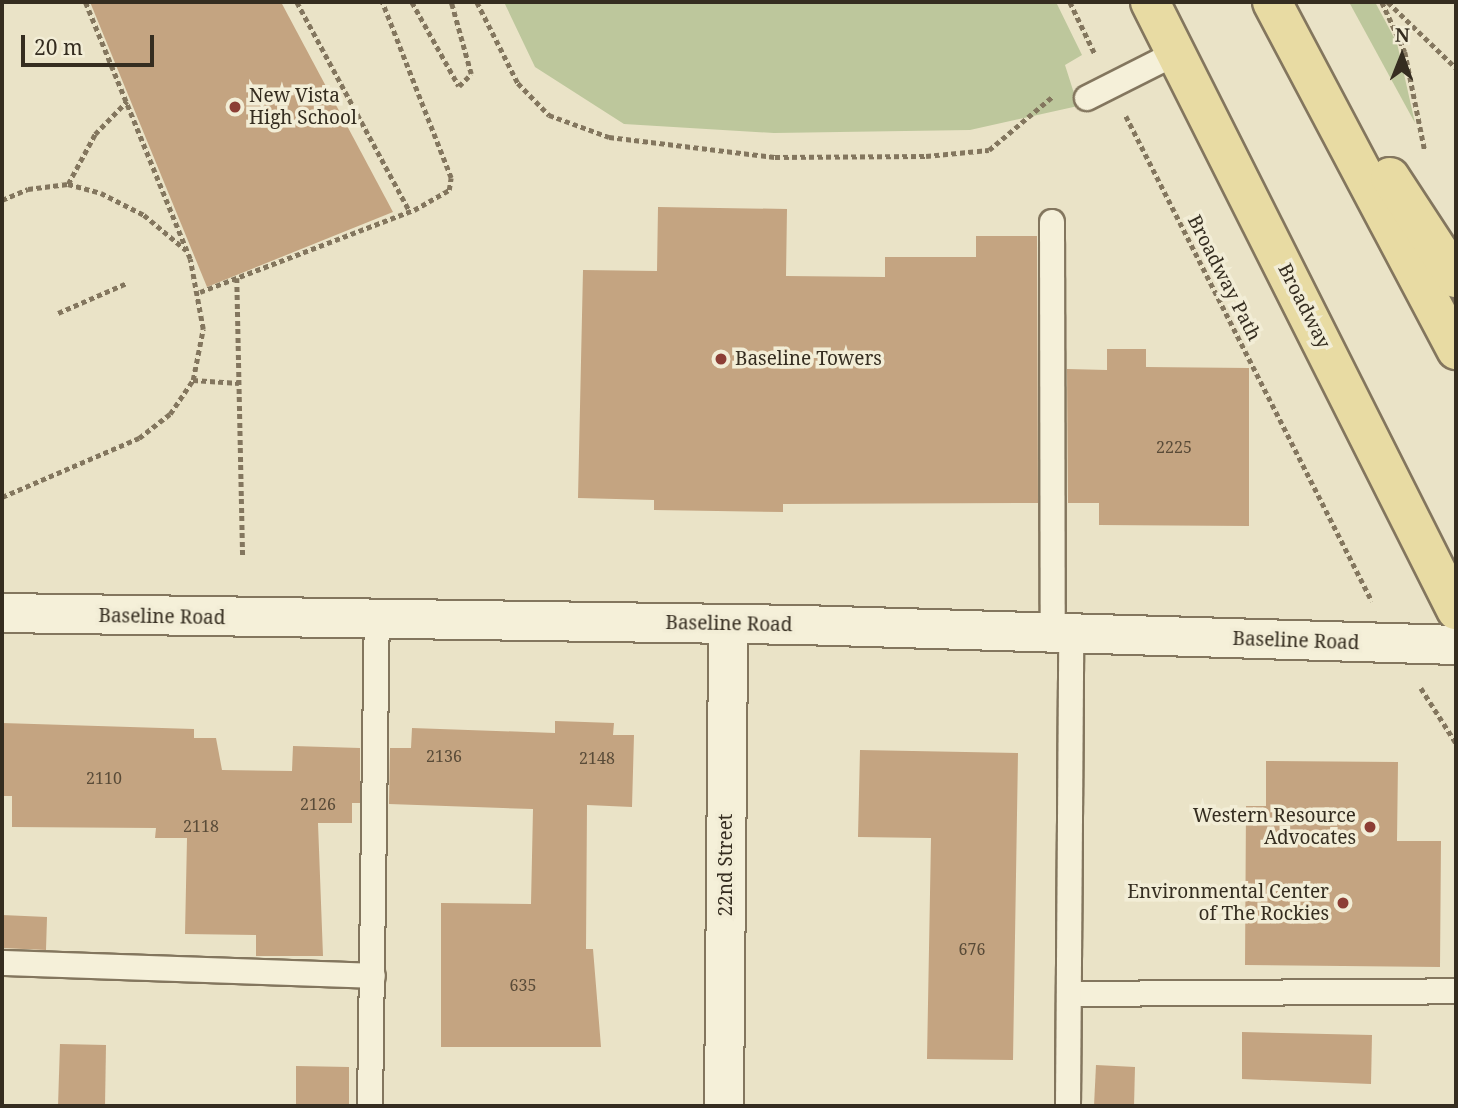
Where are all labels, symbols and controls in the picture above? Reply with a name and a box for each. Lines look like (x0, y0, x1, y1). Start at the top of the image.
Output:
scale bar (24, 21, 158, 65)
north arrow (1367, 21, 1437, 91)
text: N (1395, 22, 1410, 48)
text: 20 m (34, 33, 83, 61)
place label: New Vista High School (249, 85, 357, 129)
marker: New Vista High School (227, 99, 243, 115)
street label: Broadway Path (1183, 211, 1265, 345)
street label: Broadway (1273, 260, 1335, 352)
place label: Baseline Towers (735, 348, 882, 370)
marker: Baseline Towers (713, 351, 729, 367)
house number: 2225 (1156, 437, 1192, 457)
street label: Baseline Road (98, 604, 226, 630)
street label: Baseline Road (665, 611, 793, 637)
street label: Baseline Road (1232, 627, 1360, 655)
house number: 2136 (426, 746, 462, 766)
house number: 2148 (579, 748, 615, 768)
house number: 2110 (86, 768, 122, 788)
house number: 2126 (300, 794, 336, 814)
place label: Western Resource Advocates (1193, 805, 1356, 849)
street label: 22nd Street (715, 813, 737, 917)
house number: 2118 (183, 816, 219, 836)
marker: Western Resource Advocates (1362, 819, 1378, 835)
place label: Environmental Center of The Rockies (1127, 881, 1329, 925)
marker: Environmental Center of The Rockies (1335, 895, 1351, 911)
house number: 676 (959, 939, 985, 959)
house number: 635 (510, 975, 536, 995)

